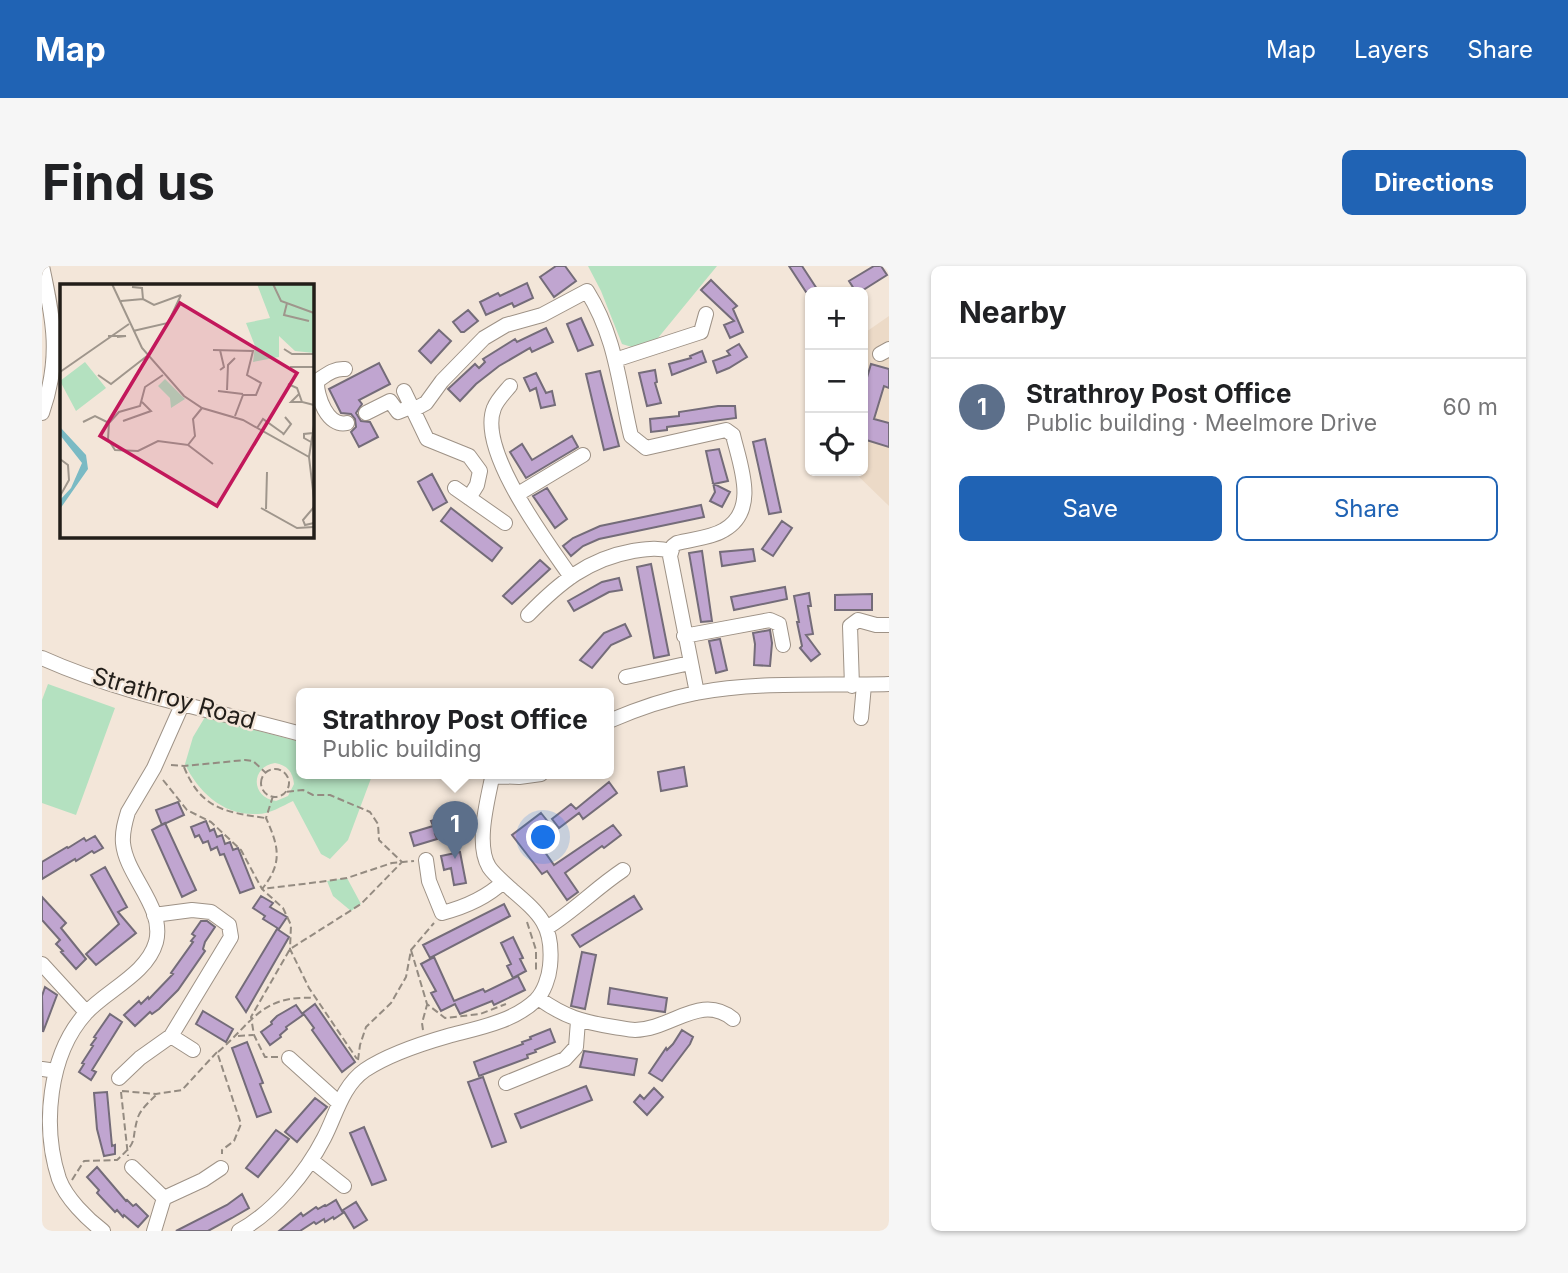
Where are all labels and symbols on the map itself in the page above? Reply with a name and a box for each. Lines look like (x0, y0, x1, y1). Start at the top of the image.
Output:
inset map (60, 284, 313, 537)
street label: Strathroy Road (89, 661, 259, 735)
pin: 1 (432, 801, 478, 859)
your location (526, 820, 560, 854)

